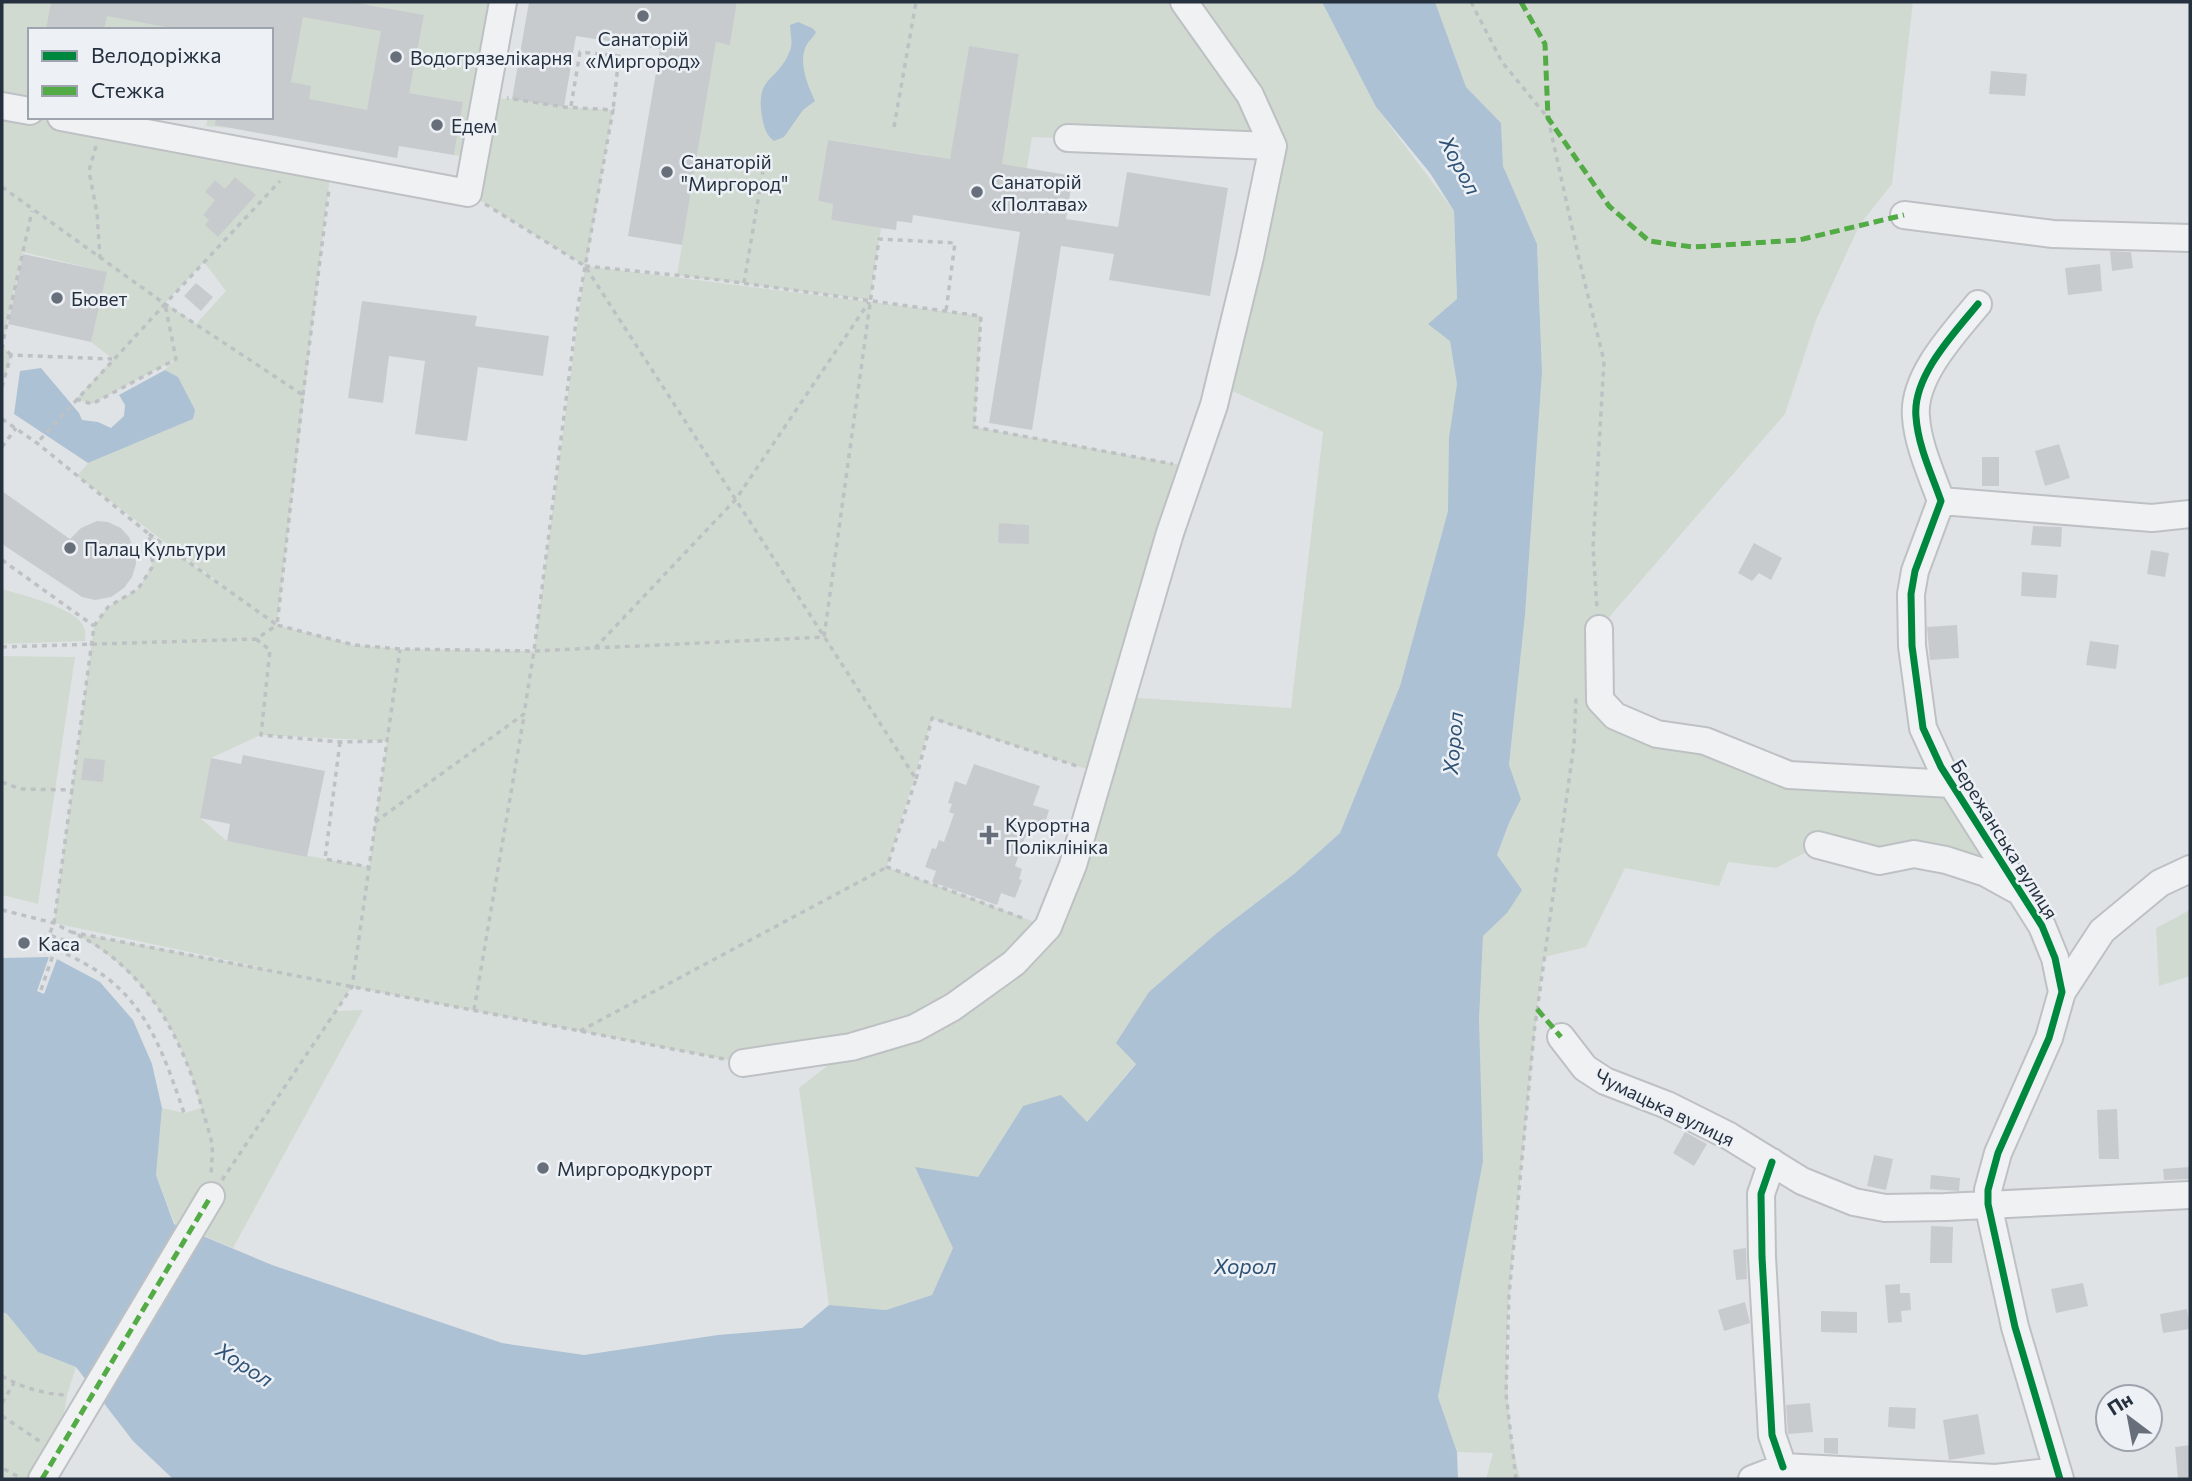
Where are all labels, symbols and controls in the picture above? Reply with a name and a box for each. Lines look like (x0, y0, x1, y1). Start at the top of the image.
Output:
marker: Санаторій «Миргород» (635, 8, 651, 24)
place label: Санаторій «Миргород» (586, 27, 701, 72)
legend (28, 28, 273, 119)
text: Велодоріжка (91, 42, 221, 67)
place label: Водогрязелікарня (410, 46, 572, 69)
marker: Водогрязелікарня (388, 49, 404, 65)
text: Стежка (91, 77, 165, 102)
place label: Едем (451, 114, 497, 137)
marker: Едем (429, 117, 445, 133)
water label: Хорол (1435, 131, 1487, 199)
place label: Санаторій "Миргород" (681, 150, 788, 195)
marker: Санаторій "Миргород" (659, 164, 675, 180)
place label: Санаторій «Полтава» (991, 170, 1088, 215)
marker: Санаторій «Полтава» (969, 184, 985, 200)
place label: Бювет (71, 287, 128, 310)
marker: Бювет (49, 290, 65, 306)
place label: Палац Культури (84, 537, 226, 560)
marker: Палац Культури (62, 540, 78, 556)
water label: Хорол (1437, 711, 1467, 776)
street label: Бережанська вулиця (1947, 755, 2063, 923)
place label: Курортна Поліклініка (1005, 813, 1108, 858)
marker: Курортна Поліклініка (979, 825, 999, 845)
place label: Каса (38, 932, 80, 955)
marker: Каса (16, 935, 32, 951)
street label: Чумацька вулиця (1591, 1063, 1739, 1151)
place label: Миргородкурорт (557, 1157, 713, 1180)
marker: Миргородкурорт (535, 1160, 551, 1176)
water label: Хорол (1213, 1253, 1276, 1278)
water label: Хорол (211, 1336, 278, 1392)
north arrow (2094, 1383, 2164, 1453)
text: Пн (2103, 1387, 2137, 1420)

